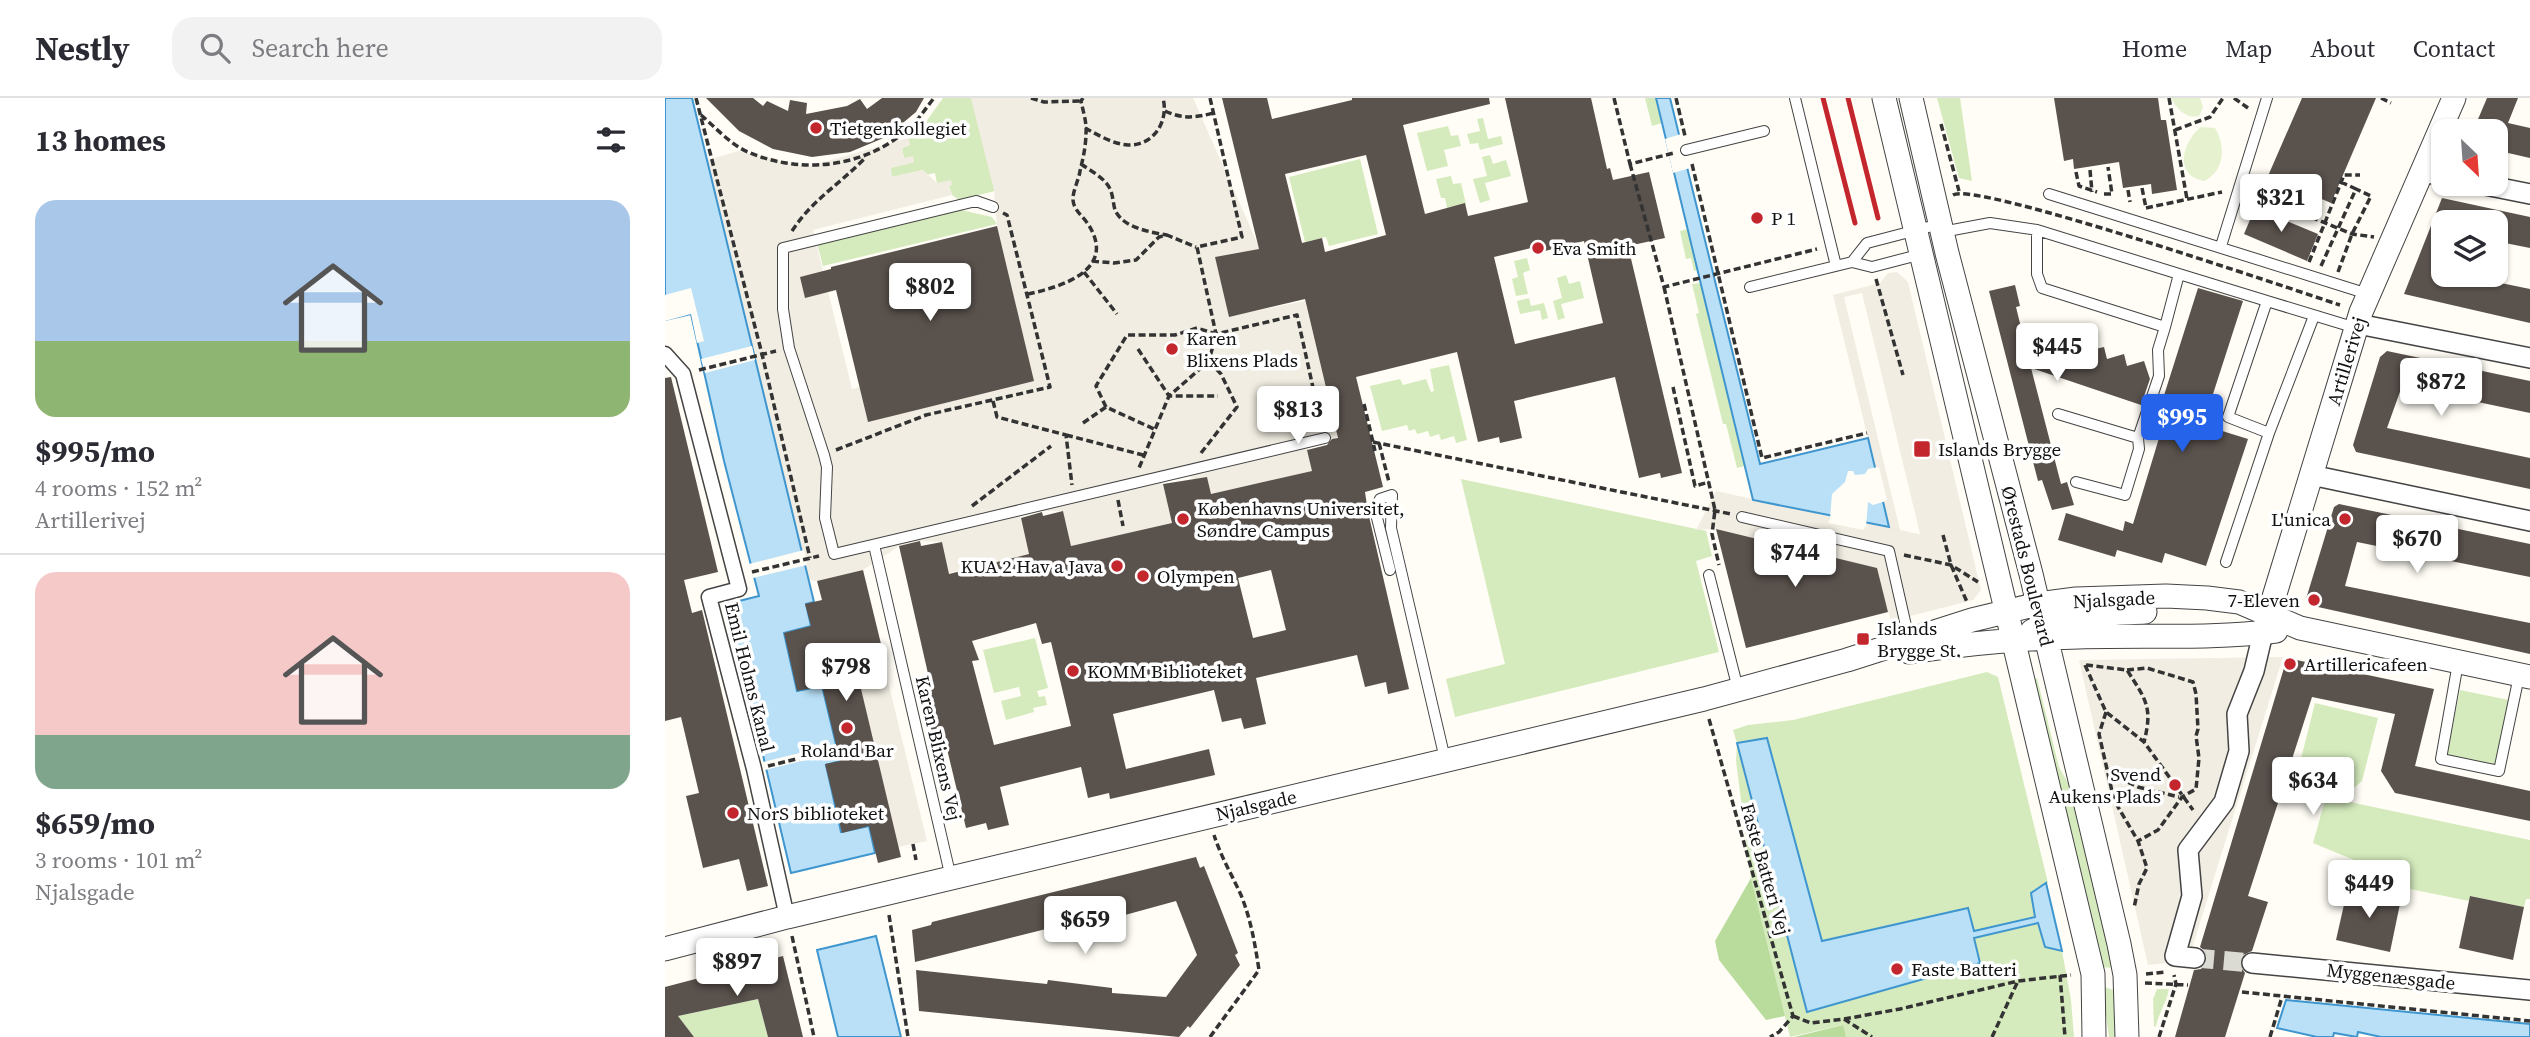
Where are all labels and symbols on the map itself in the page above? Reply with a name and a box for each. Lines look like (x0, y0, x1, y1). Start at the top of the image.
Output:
place label: Tietgenkollegiet (830, 115, 967, 141)
north arrow (2431, 119, 2508, 196)
marker: Tietgenkollegiet (808, 120, 824, 136)
pin: $321 (2240, 174, 2322, 234)
place label: P 1 (1771, 205, 1796, 231)
marker: P 1 (1749, 210, 1765, 226)
place label: Eva Smith (1552, 235, 1637, 261)
marker: Eva Smith (1530, 240, 1546, 256)
pin: $802 (889, 264, 971, 323)
street label: Artillerivej (2320, 313, 2372, 409)
pin: $445 (2016, 324, 2098, 383)
place label: Karen Blixens Plads (1186, 325, 1298, 373)
marker: Karen Blixens Plads (1164, 341, 1180, 357)
pin: $872 (2400, 358, 2482, 418)
pin: $813 (1257, 386, 1339, 446)
pin: $995 (2141, 394, 2223, 454)
place label: Islands Brygge (1938, 436, 2061, 462)
marker: Islands Brygge (1912, 439, 1932, 459)
street label: Ørestads Boulevard (1995, 483, 2061, 649)
place label: Københavns Universitet, Søndre Campus (1197, 495, 1405, 543)
place label: L'unica (2271, 506, 2331, 532)
marker: Københavns Universitet, Søndre Campus (1175, 511, 1191, 527)
marker: L'unica (2337, 511, 2353, 527)
pin: $670 (2376, 516, 2458, 575)
pin: $744 (1754, 530, 1836, 589)
place label: KUA 2 Hav a Java (960, 553, 1103, 579)
marker: KUA 2 Hav a Java (1109, 558, 1125, 574)
place label: Olympen (1157, 563, 1235, 589)
marker: Olympen (1135, 568, 1151, 584)
street label: Njalsgade (2072, 584, 2156, 614)
place label: 7-Eleven (2228, 587, 2300, 613)
marker: 7-Eleven (2306, 592, 2322, 608)
street label: Emil Holms Kanal (719, 599, 781, 755)
place label: Islands Brygge St. (1877, 615, 1961, 663)
marker: Islands Brygge St. (1855, 631, 1871, 647)
pin: $798 (805, 644, 887, 703)
place label: Artillericafeen (2304, 651, 2428, 677)
marker: Artillericafeen (2282, 656, 2298, 672)
place label: KOMM Biblioteket (1087, 658, 1243, 684)
marker: KOMM Biblioteket (1065, 663, 1081, 679)
street label: Karen Blixens Vej (910, 673, 968, 823)
marker: Roland Bar (839, 720, 855, 736)
place label: Roland Bar (800, 737, 894, 763)
pin: $634 (2272, 758, 2354, 817)
place label: Svend Aukens Plads (2048, 761, 2161, 809)
marker: Svend Aukens Plads (2167, 777, 2183, 793)
street label: Njalsgade (1213, 783, 1299, 827)
place label: NorS biblioteket (747, 800, 885, 826)
street label: Faste Batteri Vej (1735, 800, 1797, 938)
marker: NorS biblioteket (725, 805, 741, 821)
pin: $449 (2328, 860, 2410, 920)
pin: $659 (1044, 896, 1126, 956)
pin: $897 (696, 939, 778, 998)
place label: Faste Batteri (1911, 956, 2017, 982)
street label: Myggenæsgade (2325, 956, 2457, 996)
marker: Faste Batteri (1889, 961, 1905, 977)

